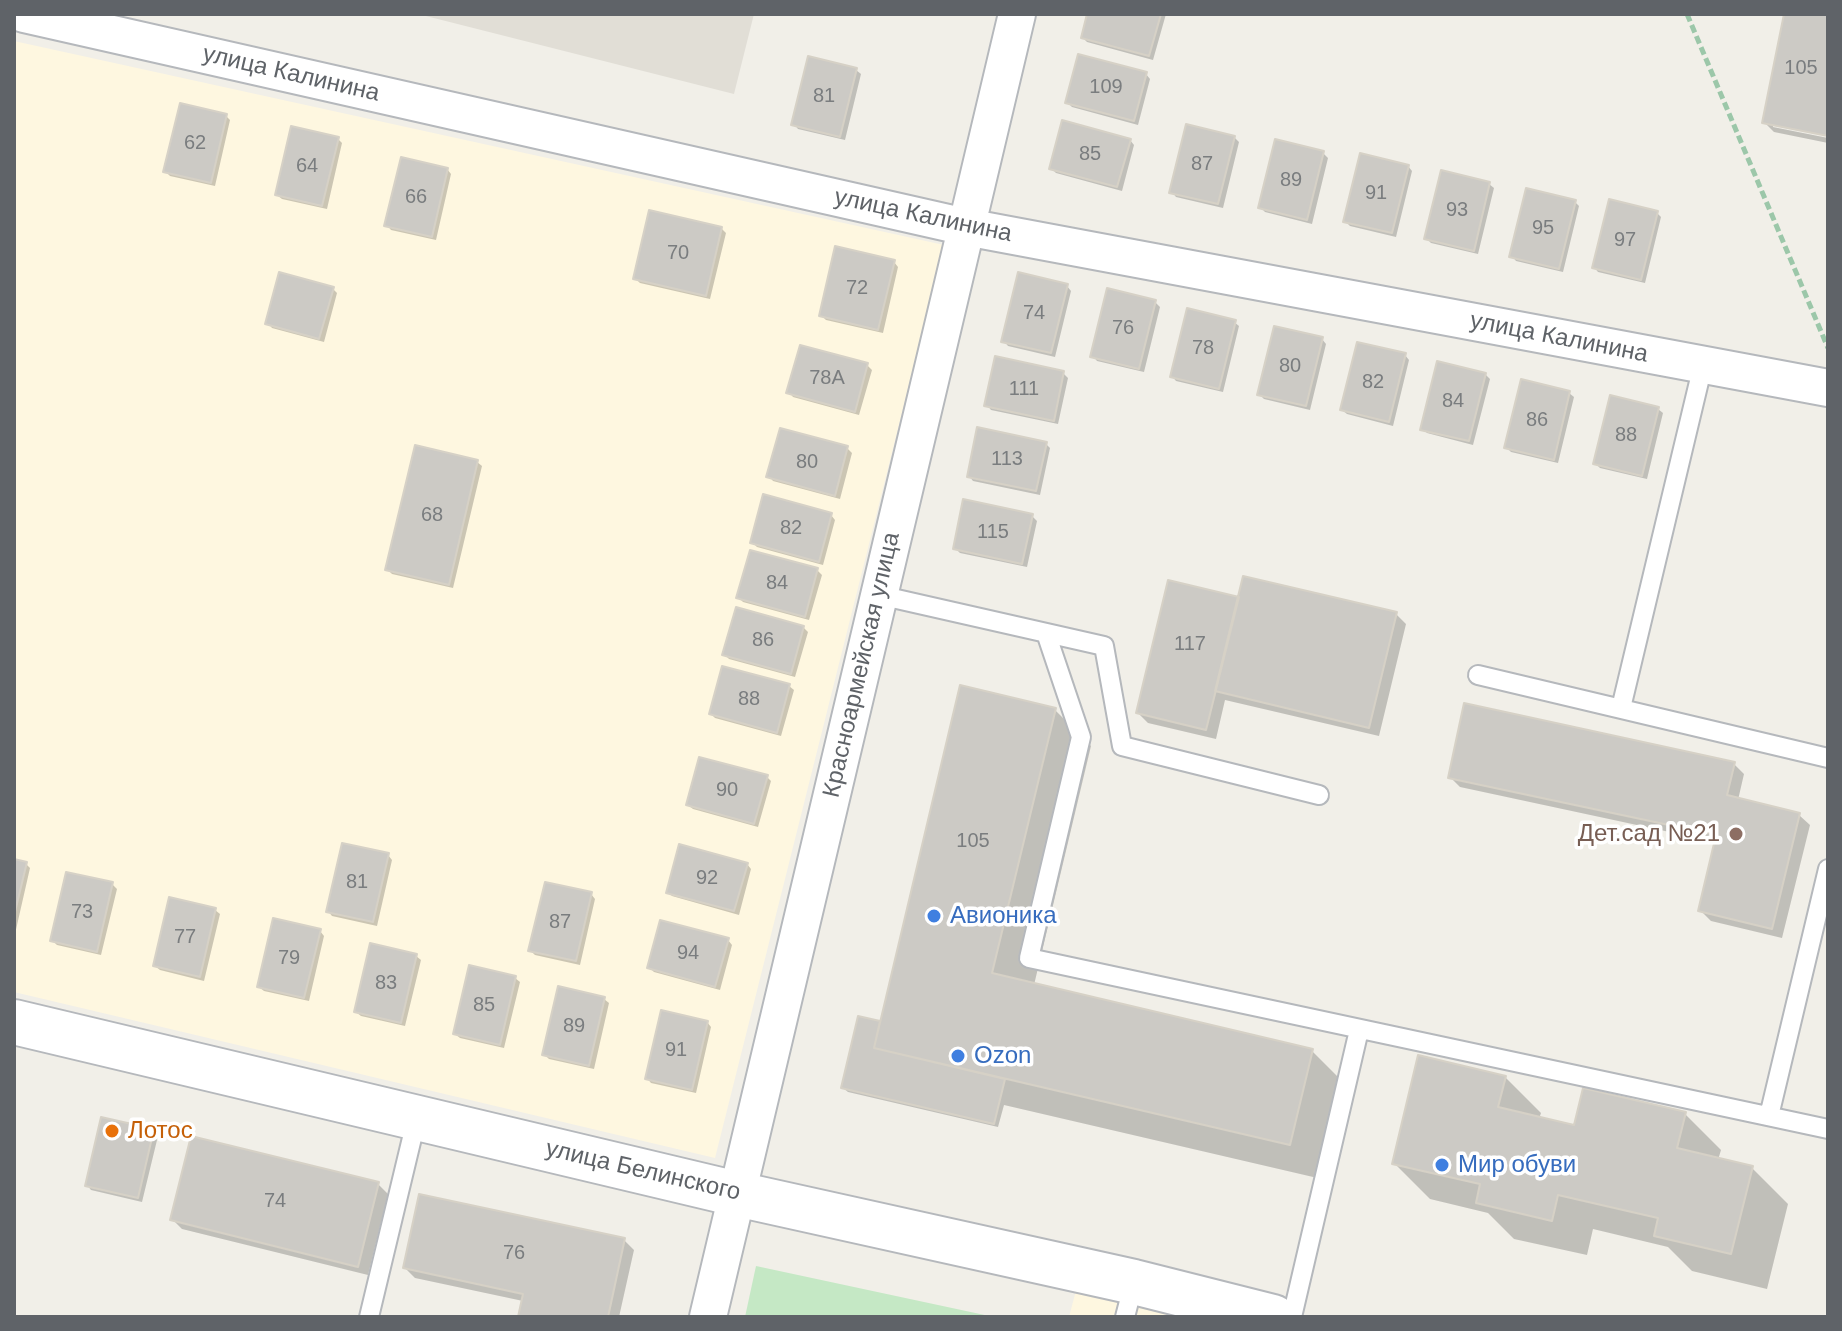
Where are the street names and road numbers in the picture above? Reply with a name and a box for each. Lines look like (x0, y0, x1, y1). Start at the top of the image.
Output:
street label: улица Калинина (200, 40, 382, 108)
street label: улица Калинина (832, 183, 1014, 249)
street label: улица Калинина (1468, 307, 1650, 369)
street label: Красноармейская улица (817, 530, 907, 800)
street label: улица Белинского (543, 1135, 743, 1207)

